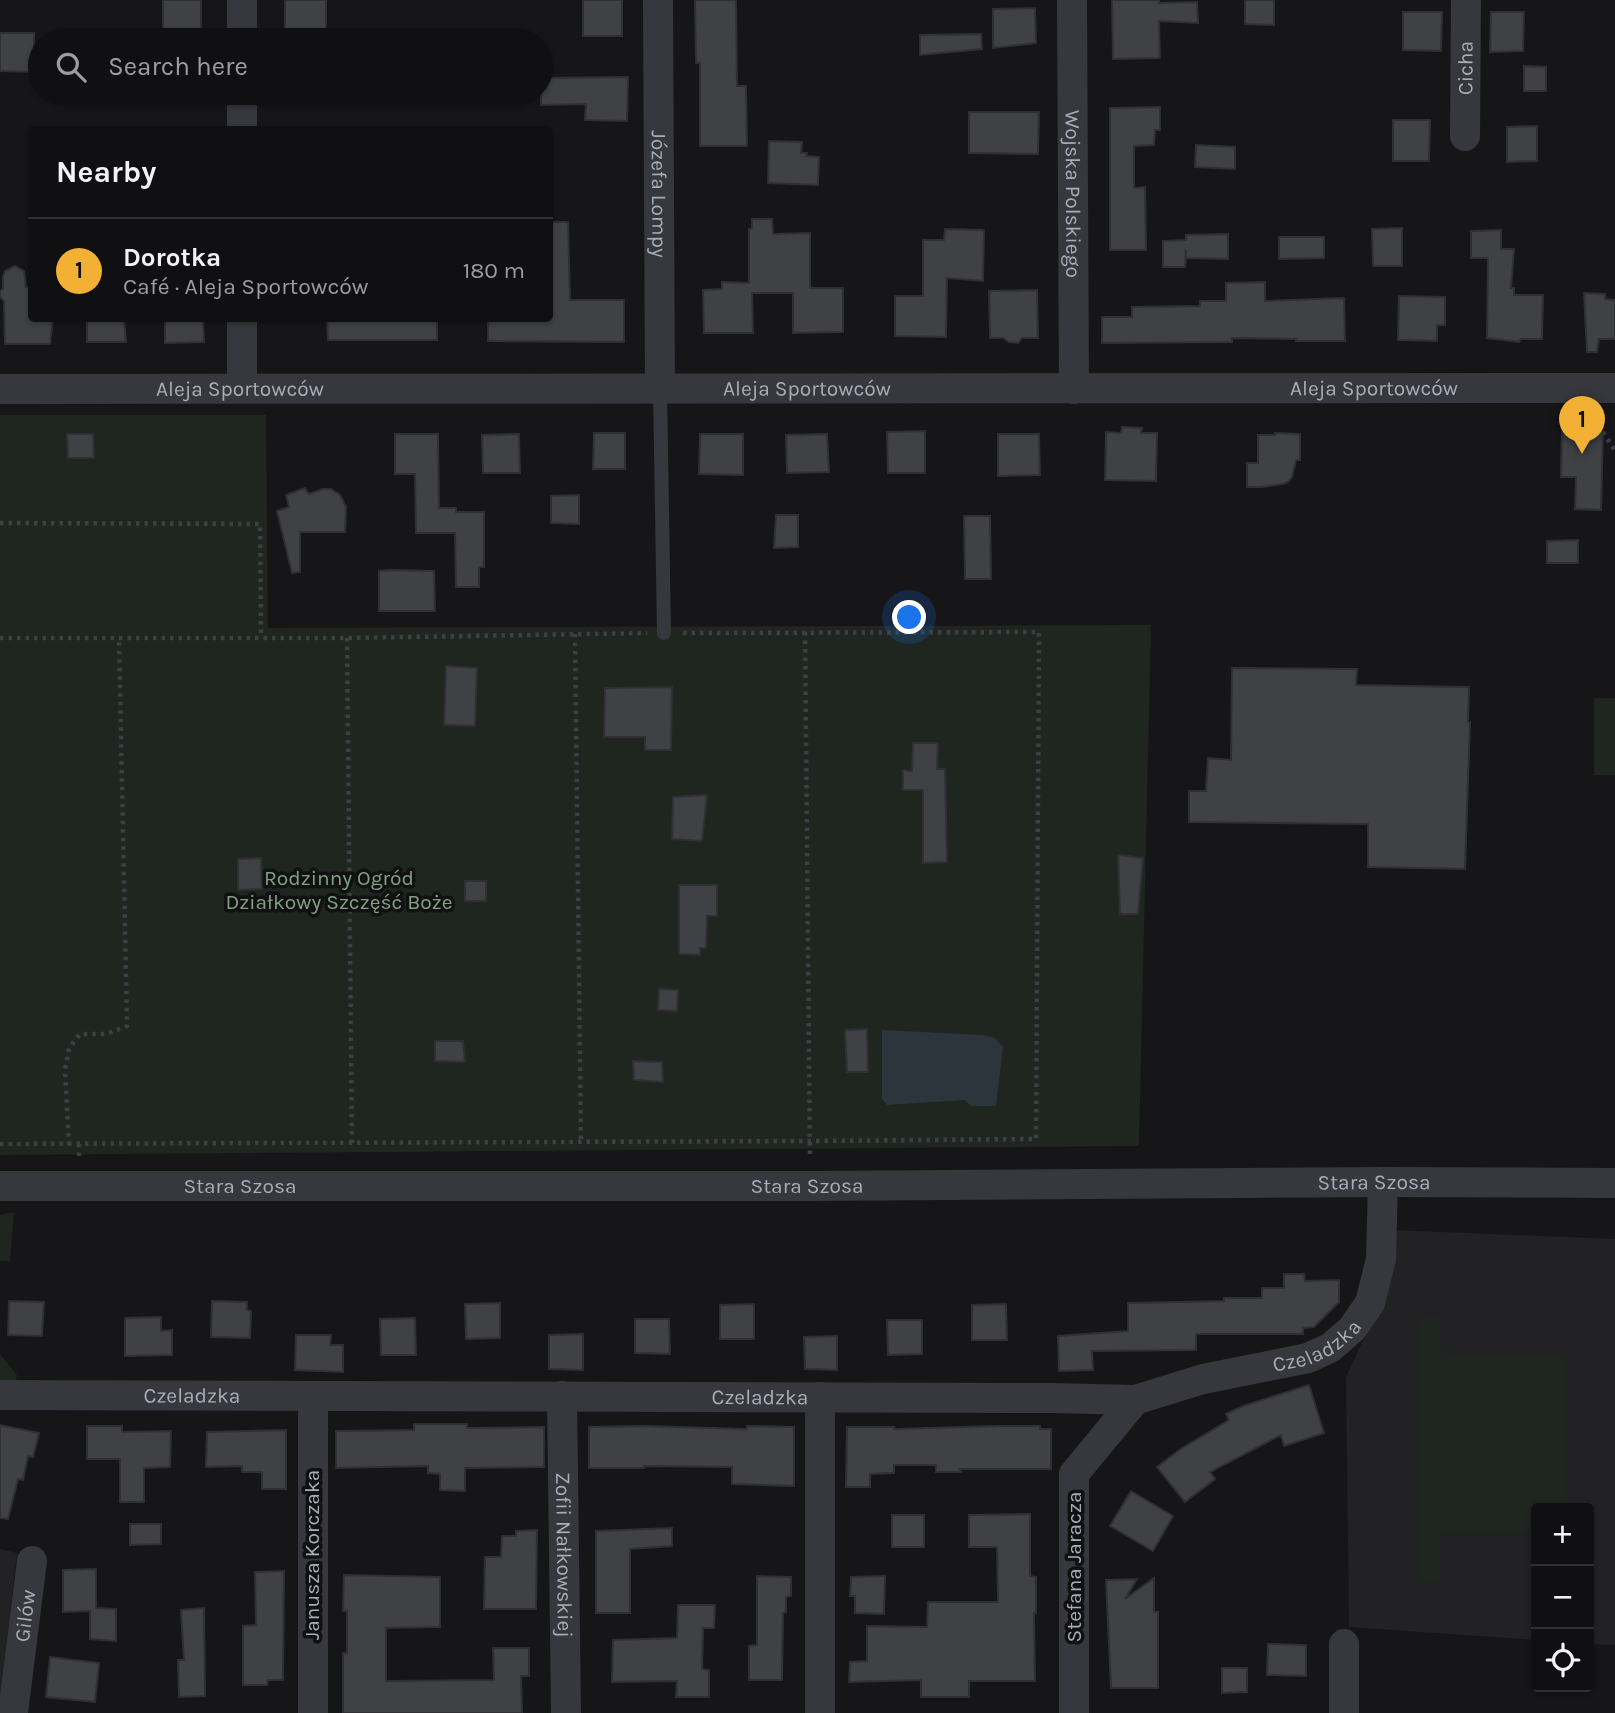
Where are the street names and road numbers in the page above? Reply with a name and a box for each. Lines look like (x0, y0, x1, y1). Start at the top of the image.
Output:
street label: Cicha (1453, 41, 1478, 95)
street label: Wojska Polskiego (1061, 110, 1085, 278)
street label: Józefa Lompy (647, 130, 671, 258)
street label: Aleja Sportowców (723, 376, 891, 401)
street label: Aleja Sportowców (1290, 376, 1458, 400)
street label: Aleja Sportowców (156, 377, 324, 401)
street label: Stara Szosa (1317, 1170, 1431, 1194)
street label: Stara Szosa (183, 1174, 297, 1198)
street label: Stara Szosa (750, 1174, 864, 1198)
street label: Czeladzka (1271, 1316, 1366, 1377)
street label: Czeladzka (144, 1383, 240, 1408)
street label: Czeladzka (712, 1385, 808, 1409)
street label: Janusza Korczaka (300, 1470, 324, 1640)
street label: Zofii Nałkowskiej (551, 1472, 577, 1638)
street label: Stefana Jaracza (1062, 1492, 1086, 1642)
street label: Gilów (10, 1588, 40, 1643)

